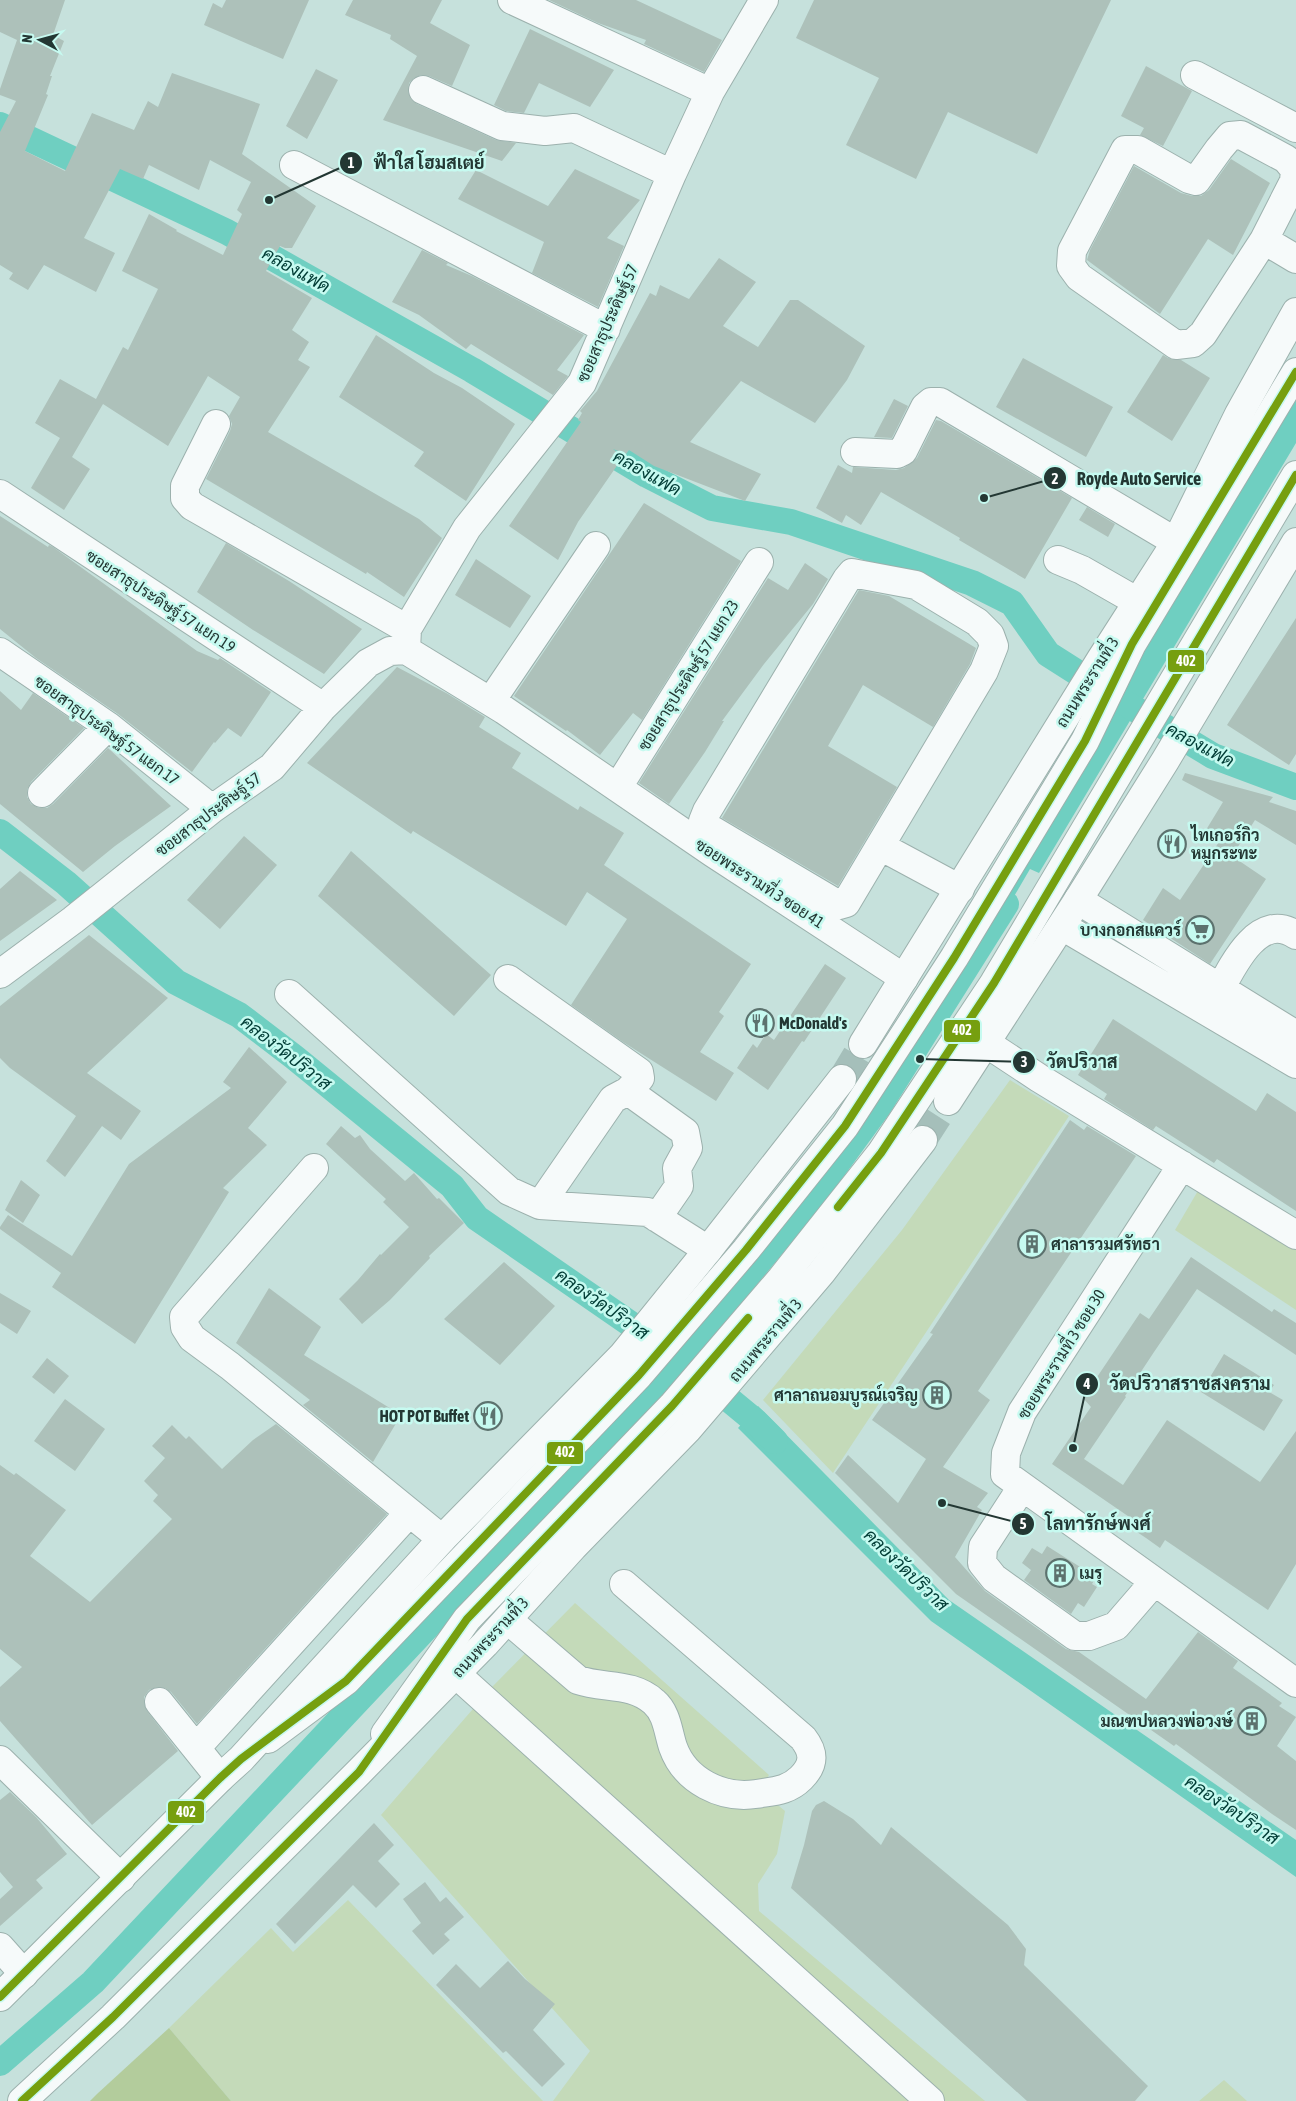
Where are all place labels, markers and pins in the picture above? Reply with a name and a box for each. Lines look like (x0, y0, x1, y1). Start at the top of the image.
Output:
callout: ฟ้าใส โฮมสเตย์ (338, 147, 494, 180)
callout: Royde Auto Service (1042, 462, 1212, 495)
place label: ไทเกอร์กิว หมูกระทะ (1189, 824, 1260, 866)
restaurant icon: ไทเกอร์กิว หมูกระทะ (1157, 829, 1187, 859)
supermarket icon: บางกอกสแควร์ (1185, 915, 1215, 945)
place label: บางกอกสแควร์ (1080, 919, 1182, 939)
restaurant icon: McDonald's (745, 1008, 775, 1038)
place label: McDonald's (779, 1014, 848, 1032)
callout: วัดปริวาส (1011, 1045, 1127, 1078)
building icon: ศาลารวมศรัทธา (1017, 1229, 1047, 1259)
place label: ศาลารวมศรัทธา (1051, 1234, 1160, 1253)
callout: วัดปริวาสราชสงคราม (1074, 1368, 1281, 1401)
building icon: ศาลาถนอมบูรณ์เจริญ (922, 1380, 952, 1410)
place label: ศาลาถนอมบูรณ์เจริญ (774, 1384, 918, 1408)
restaurant icon: HOT POT Buffet (473, 1401, 503, 1431)
place label: HOT POT Buffet (380, 1407, 469, 1425)
callout: โลทารักษ์พงศ์ (1010, 1507, 1161, 1540)
building icon: เมรุ (1045, 1558, 1075, 1588)
place label: เมรุ (1079, 1564, 1102, 1585)
building icon: มณฑปหลวงพ่อวงษ์ (1237, 1706, 1267, 1736)
place label: มณฑปหลวงพ่อวงษ์ (1101, 1710, 1234, 1730)

